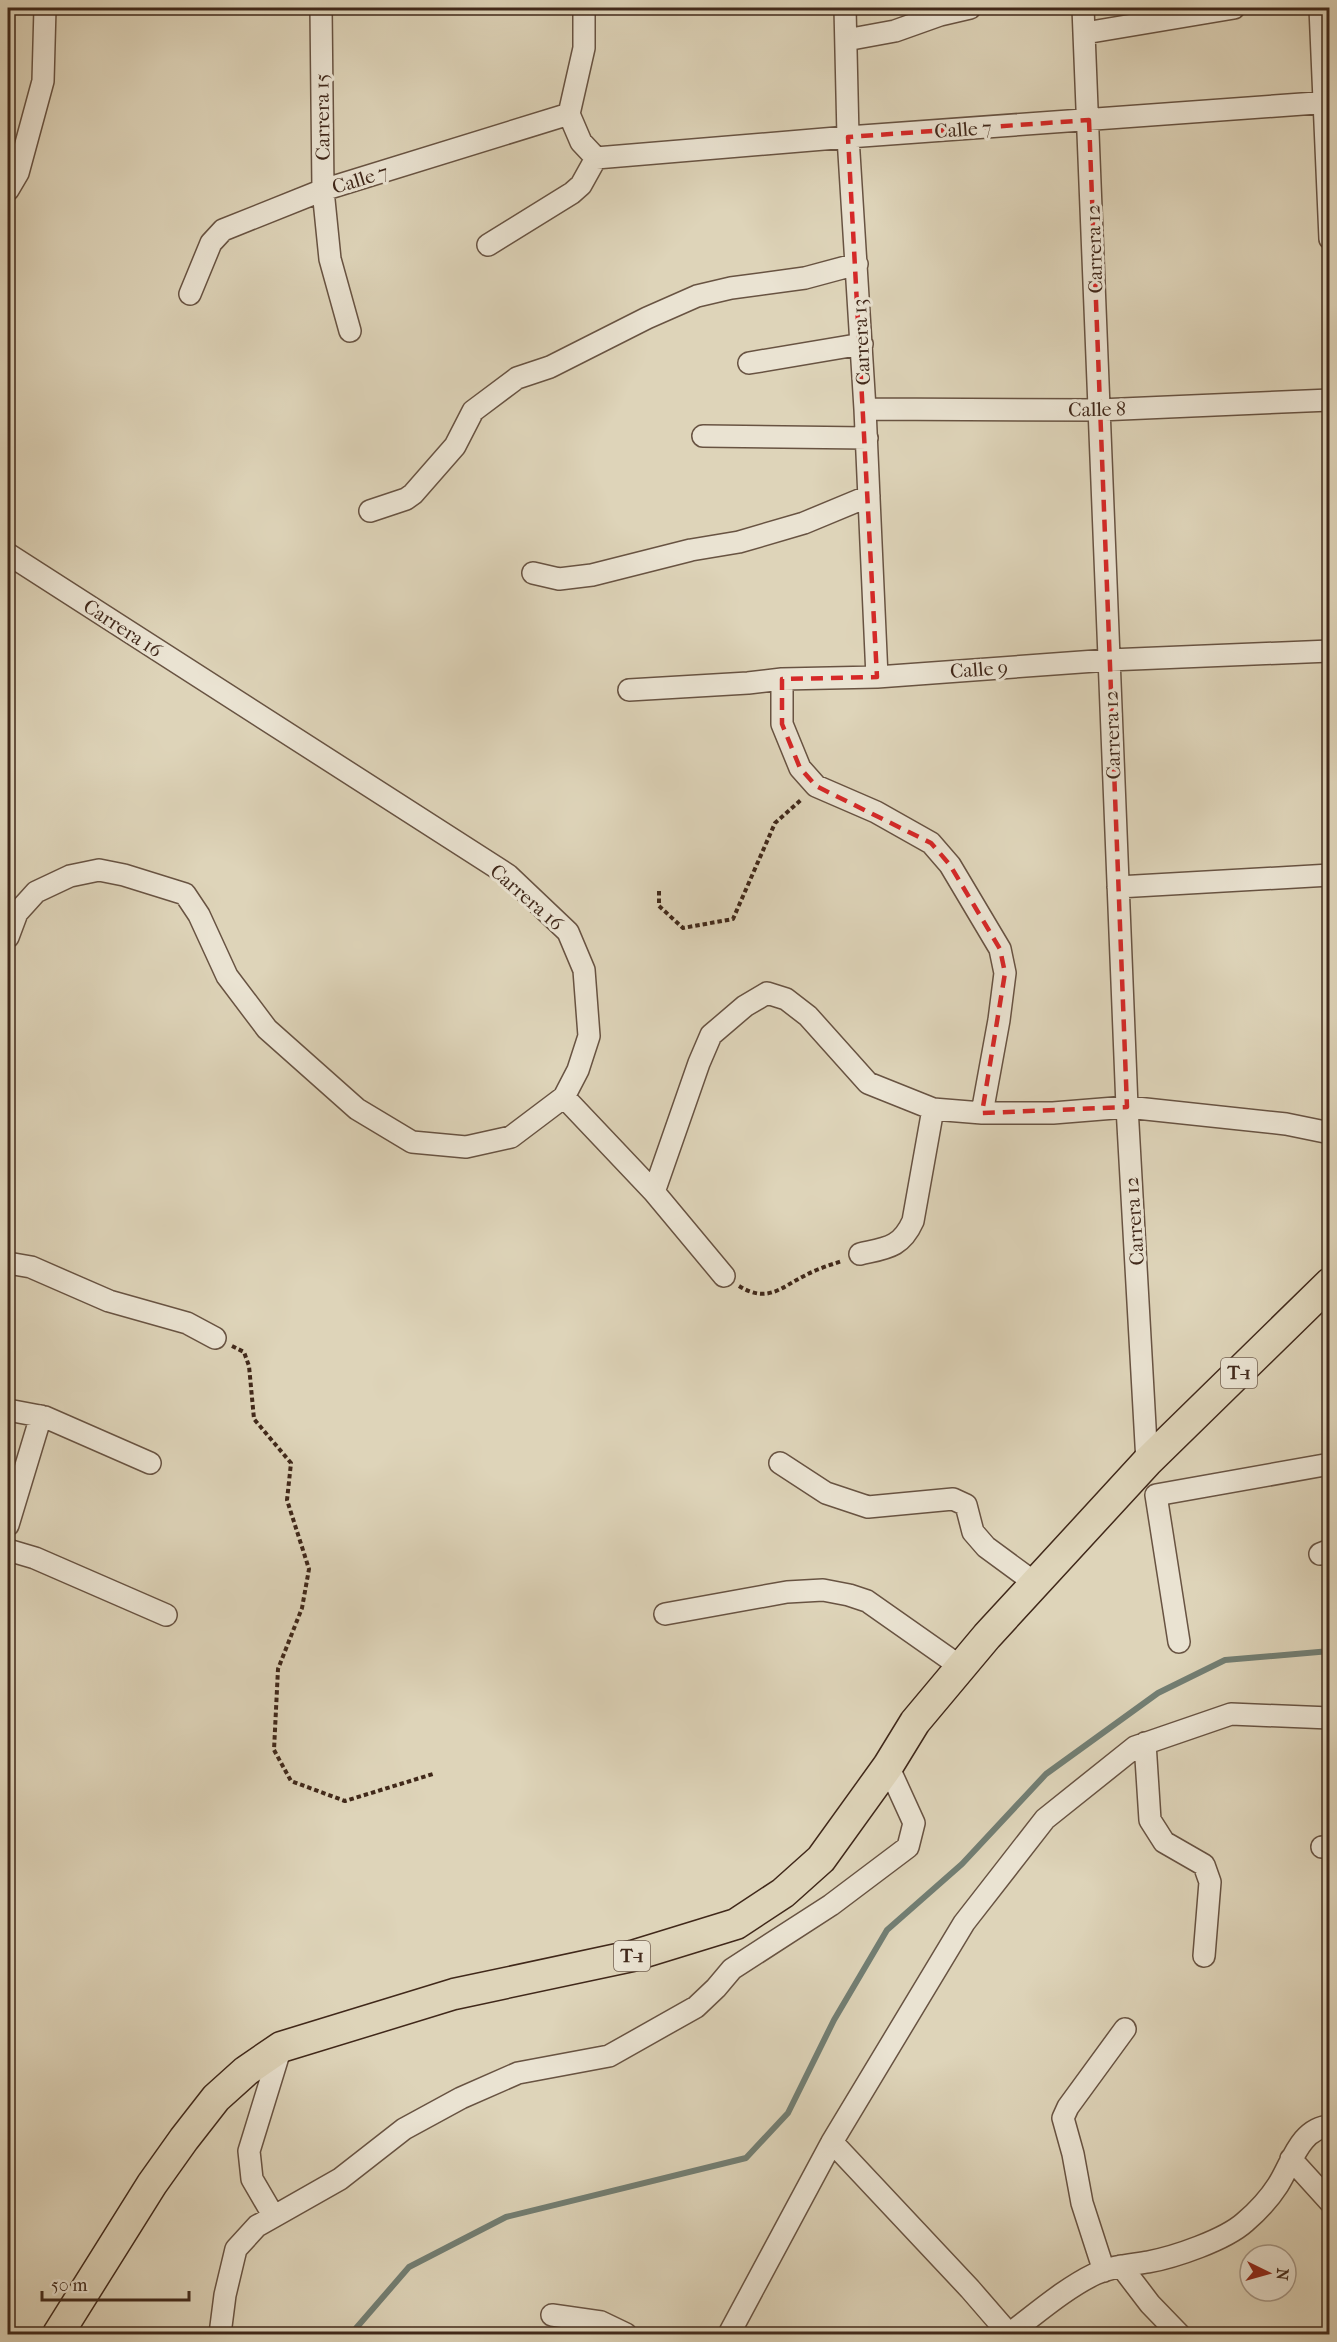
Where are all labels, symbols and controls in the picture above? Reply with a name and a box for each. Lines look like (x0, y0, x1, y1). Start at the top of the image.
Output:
street label: Carrera 15 (310, 73, 335, 161)
street label: Calle 7 (934, 116, 993, 143)
street label: Calle 7 (329, 160, 391, 199)
street label: Carrera 12 (1081, 204, 1108, 294)
street label: Carrera 13 (848, 298, 875, 386)
street label: Calle 8 (1068, 397, 1126, 422)
street label: Carrera 16 (79, 594, 167, 663)
street label: Calle 9 (949, 656, 1009, 683)
street label: Carrera 12 (1099, 690, 1126, 780)
street label: Carrera 16 (485, 859, 568, 935)
street label: Carrera 12 (1120, 1176, 1149, 1266)
road number: T-1 (1221, 1358, 1257, 1388)
road number: T-1 (614, 1941, 650, 1971)
north arrow (1238, 2243, 1298, 2303)
scale bar (42, 2264, 189, 2302)
text: N (1272, 2267, 1292, 2282)
text: 50 m (51, 2275, 88, 2296)

